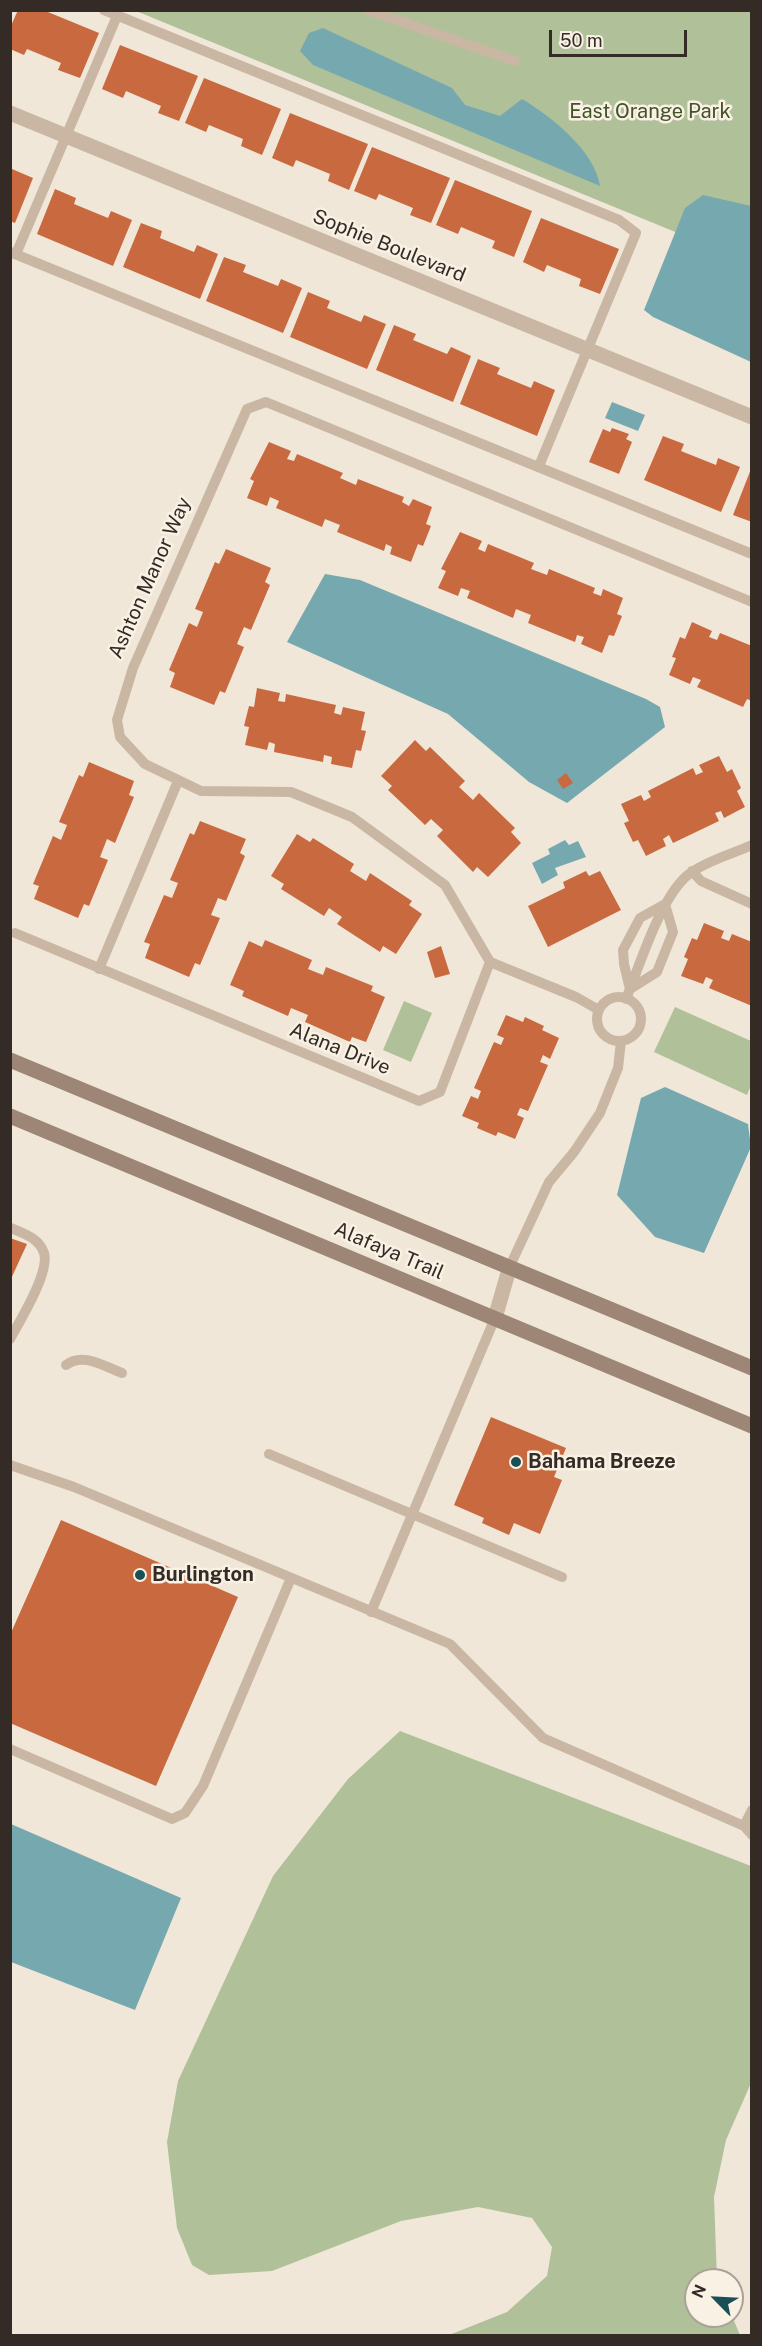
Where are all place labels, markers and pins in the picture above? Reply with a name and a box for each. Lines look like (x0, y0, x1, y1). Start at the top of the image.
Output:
place label: Bahama Breeze (528, 1450, 676, 1474)
marker: Bahama Breeze (509, 1455, 523, 1469)
place label: Burlington (152, 1563, 254, 1587)
marker: Burlington (133, 1568, 147, 1582)

